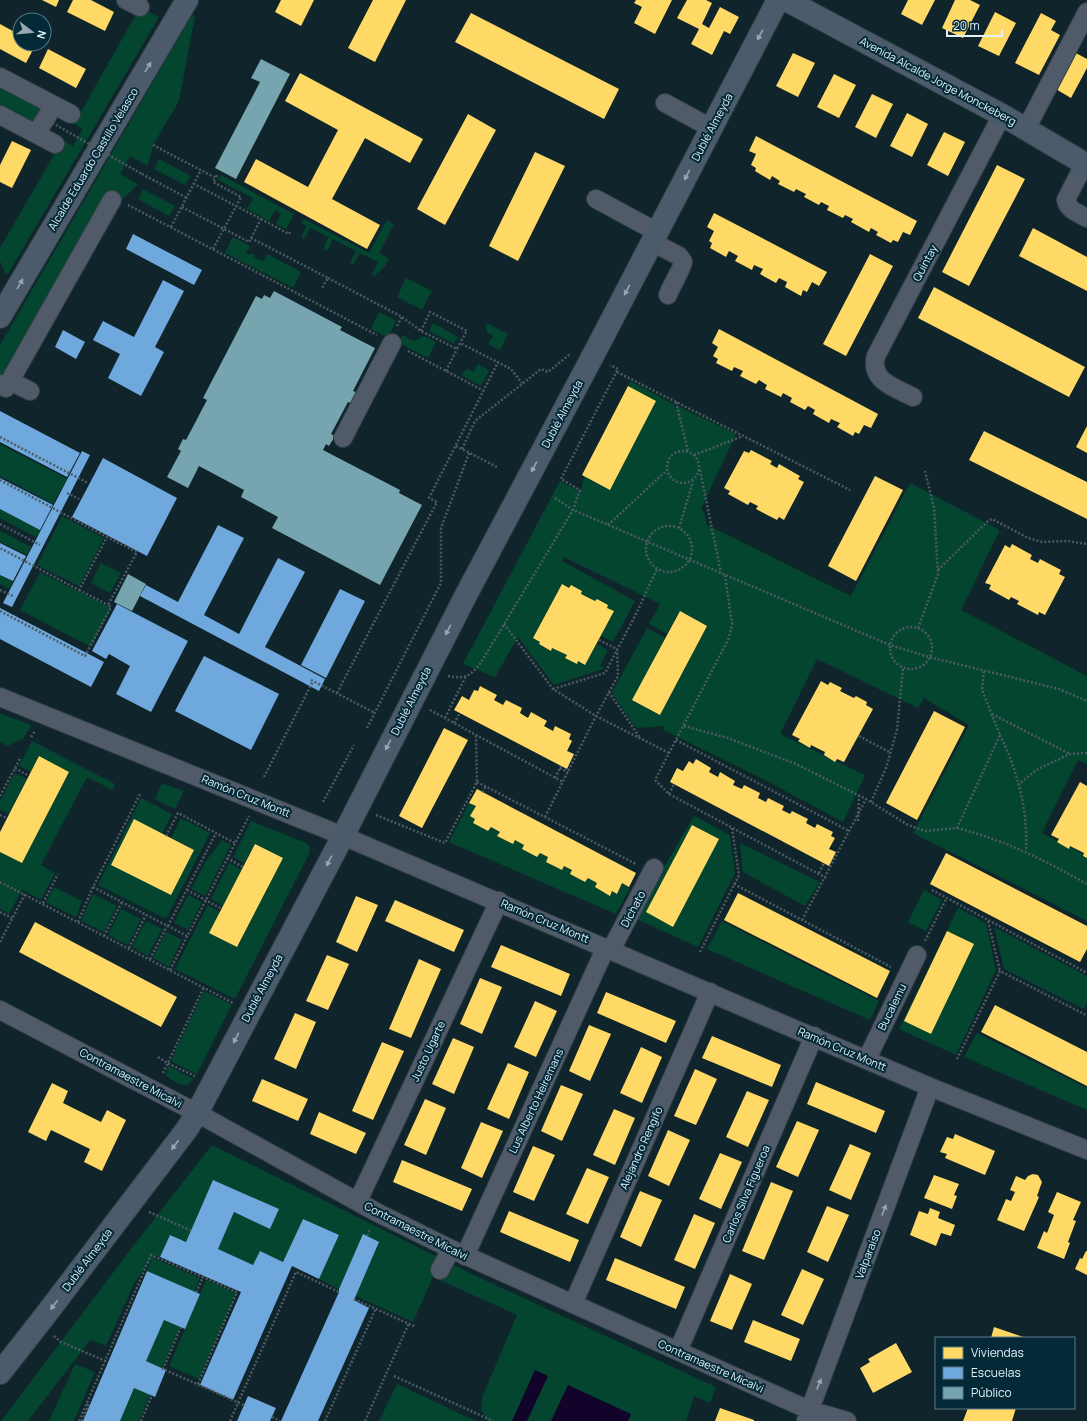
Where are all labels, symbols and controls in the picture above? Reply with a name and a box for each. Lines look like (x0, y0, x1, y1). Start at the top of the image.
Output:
north arrow (12, 12, 52, 52)
scale bar (947, 12, 1002, 38)
text: 20 m (953, 17, 980, 34)
text: N (34, 29, 50, 41)
one-way arrow (757, 29, 764, 40)
street label: Avenida Alcalde Jorge Monckeberg (857, 33, 1019, 128)
one-way arrow (144, 61, 151, 73)
street label: Alcalde Eduardo Castillo Velasco (44, 84, 141, 233)
street label: Dublé Almeyda (687, 90, 736, 163)
one-way arrow (684, 169, 690, 181)
street label: Quintay (909, 242, 941, 284)
one-way arrow (16, 278, 23, 290)
one-way arrow (624, 284, 630, 296)
street label: Dublé Almeyda (537, 377, 586, 450)
one-way arrow (530, 461, 537, 473)
one-way arrow (445, 624, 451, 635)
street label: Dublé Almeyda (387, 664, 434, 738)
one-way arrow (385, 740, 391, 751)
street label: Ramón Cruz Montt (200, 771, 293, 820)
one-way arrow (326, 855, 333, 867)
street label: Dichato (617, 887, 649, 930)
street label: Ramón Cruz Montt (499, 895, 592, 946)
street label: Dublé Almeyda (237, 951, 286, 1024)
street label: Bucalemu (874, 981, 909, 1033)
street label: Justo Ugarte (407, 1018, 448, 1084)
street label: Ramón Cruz Montt (796, 1023, 889, 1074)
one-way arrow (233, 1032, 239, 1044)
street label: Contramaestre Micalvi (77, 1044, 185, 1111)
street label: Lus Alberto Heiremans (505, 1046, 566, 1156)
street label: Alejandro Rengifo (616, 1103, 666, 1192)
one-way arrow (170, 1140, 179, 1151)
street label: Carlos Silva Figueroa (718, 1143, 773, 1245)
street label: Contramaestre Micalvi (362, 1198, 471, 1263)
one-way arrow (882, 1204, 888, 1216)
street label: Dublé Almeyda (58, 1225, 115, 1294)
street label: Valparaíso (851, 1226, 884, 1281)
one-way arrow (50, 1299, 58, 1310)
street label: Contramaestre Micalvi (656, 1335, 767, 1396)
legend (935, 1337, 1075, 1409)
text: Viviendas (971, 1344, 1024, 1361)
text: Escuelas (971, 1364, 1021, 1381)
one-way arrow (816, 1378, 822, 1390)
text: Público (971, 1384, 1012, 1401)

